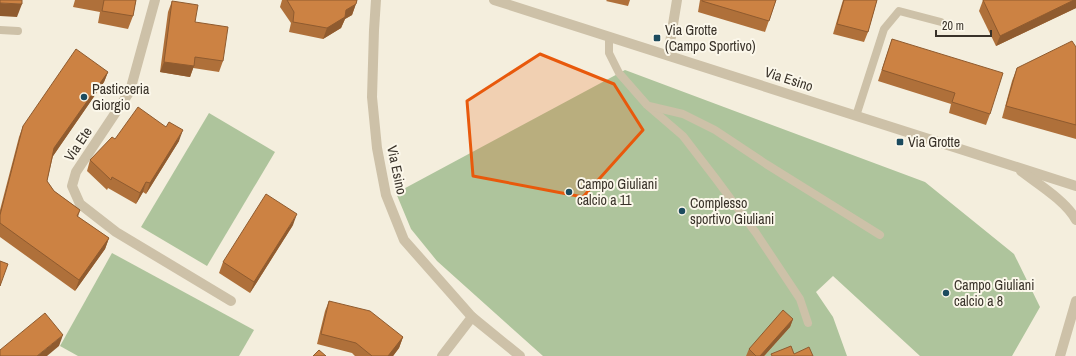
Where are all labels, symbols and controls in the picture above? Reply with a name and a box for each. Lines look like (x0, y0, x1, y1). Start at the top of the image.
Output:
scale bar (936, 12, 991, 38)
text: 20 m (942, 18, 964, 34)
place label: Via Grotte (Campo Sportivo) (665, 21, 756, 55)
marker: Via Grotte (Campo Sportivo) (652, 33, 662, 43)
street label: Via Esino (763, 63, 815, 95)
place label: Pasticceria Giorgio (92, 80, 150, 114)
marker: Pasticceria Giorgio (79, 92, 89, 102)
street label: Via Ete (60, 123, 96, 165)
place label: Via Grotte (908, 133, 960, 151)
marker: Via Grotte (895, 137, 905, 147)
street label: Via Esino (383, 144, 411, 196)
place label: Campo Giuliani calcio a 11 (577, 175, 657, 209)
marker: Campo Giuliani calcio a 11 (564, 187, 574, 197)
place label: Complesso sportivo Giuliani (690, 194, 774, 228)
marker: Complesso sportivo Giuliani (677, 206, 687, 216)
place label: Campo Giuliani calcio a 8 (954, 276, 1034, 310)
marker: Campo Giuliani calcio a 8 (941, 288, 951, 298)

